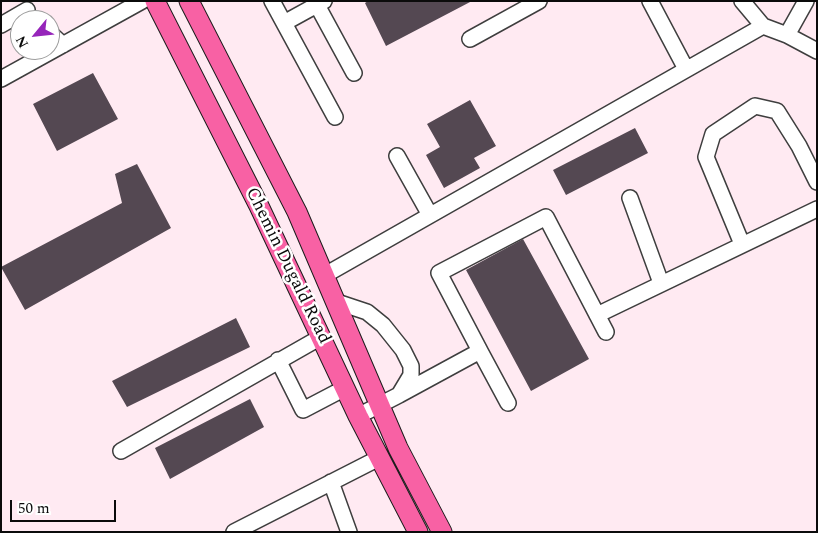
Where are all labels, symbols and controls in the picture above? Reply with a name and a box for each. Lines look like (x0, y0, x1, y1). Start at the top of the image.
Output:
north arrow (10, 10, 60, 60)
text: N (10, 32, 34, 52)
street label: Chemin Dugald Road (240, 184, 334, 348)
scale bar (12, 490, 119, 522)
text: 50 m (18, 497, 50, 520)

